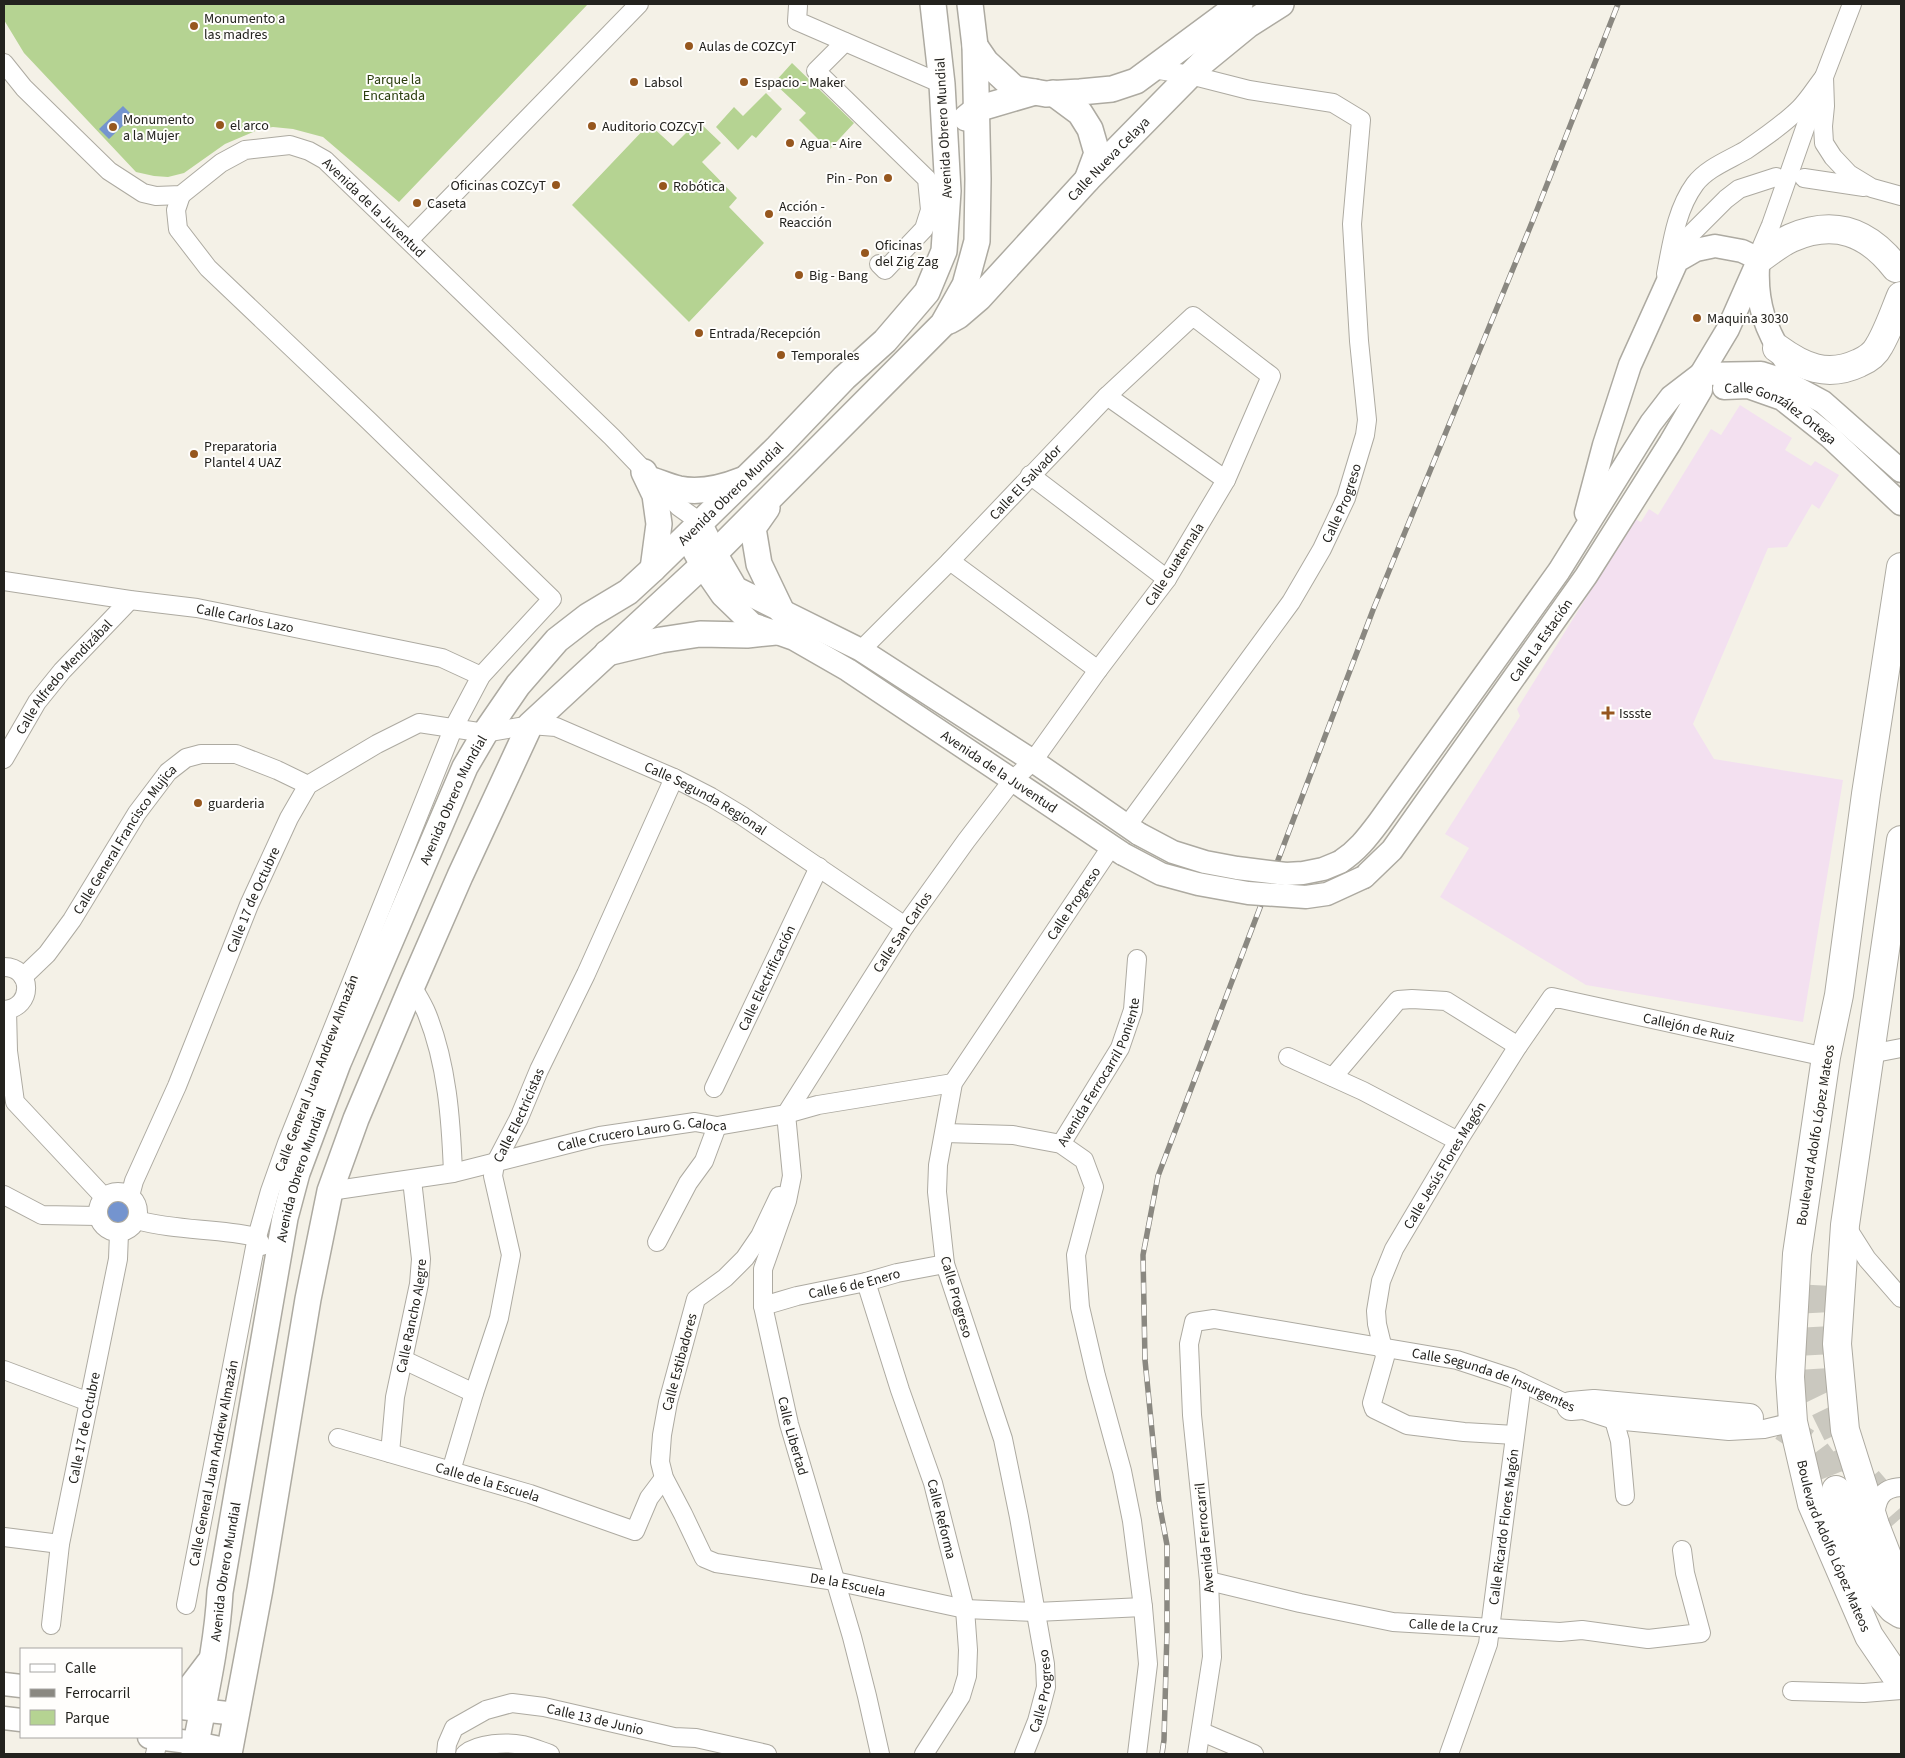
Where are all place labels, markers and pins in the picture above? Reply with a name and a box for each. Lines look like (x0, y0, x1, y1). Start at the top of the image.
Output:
place label: Monumento a las madres (204, 9, 285, 45)
marker: Monumento a las madres (188, 20, 200, 32)
place label: Aulas de COZCyT (699, 37, 797, 57)
marker: Aulas de COZCyT (683, 40, 695, 52)
place label: Labsol (644, 73, 683, 93)
place label: Espacio - Maker (754, 73, 845, 93)
marker: Labsol (628, 76, 640, 88)
marker: Espacio - Maker (738, 76, 750, 88)
place label: Monumento a la Mujer (123, 110, 194, 146)
place label: el arco (230, 116, 269, 136)
place label: Auditorio COZCyT (602, 117, 705, 137)
marker: el arco (214, 119, 226, 131)
marker: Auditorio COZCyT (586, 120, 598, 132)
marker: Monumento a la Mujer (107, 121, 119, 133)
place label: Agua - Aire (800, 134, 862, 154)
marker: Agua - Aire (784, 137, 796, 149)
place label: Pin - Pon (826, 169, 878, 189)
marker: Pin - Pon (882, 172, 894, 184)
place label: Oficinas COZCyT (451, 176, 546, 196)
place label: Robótica (673, 177, 725, 197)
marker: Oficinas COZCyT (550, 179, 562, 191)
marker: Robótica (657, 180, 669, 192)
place label: Caseta (427, 194, 466, 214)
marker: Caseta (411, 197, 423, 209)
place label: Acción - Reacción (779, 197, 832, 233)
marker: Acción - Reacción (763, 208, 775, 220)
place label: Oficinas del Zig Zag (875, 236, 938, 272)
marker: Oficinas del Zig Zag (859, 247, 871, 259)
place label: Big - Bang (809, 266, 868, 286)
marker: Big - Bang (793, 269, 805, 281)
place label: Maquina 3030 (1707, 309, 1788, 329)
marker: Maquina 3030 (1691, 312, 1703, 324)
place label: Entrada/Recepción (709, 324, 821, 344)
marker: Entrada/Recepción (693, 327, 705, 339)
place label: Temporales (791, 346, 860, 366)
marker: Temporales (775, 349, 787, 361)
place label: Preparatoria Plantel 4 UAZ (204, 437, 282, 473)
marker: Preparatoria Plantel 4 UAZ (188, 448, 200, 460)
place label: Issste (1619, 704, 1652, 724)
marker: Issste (1601, 706, 1615, 720)
place label: guarderia (208, 794, 265, 814)
marker: guarderia (192, 797, 204, 809)

